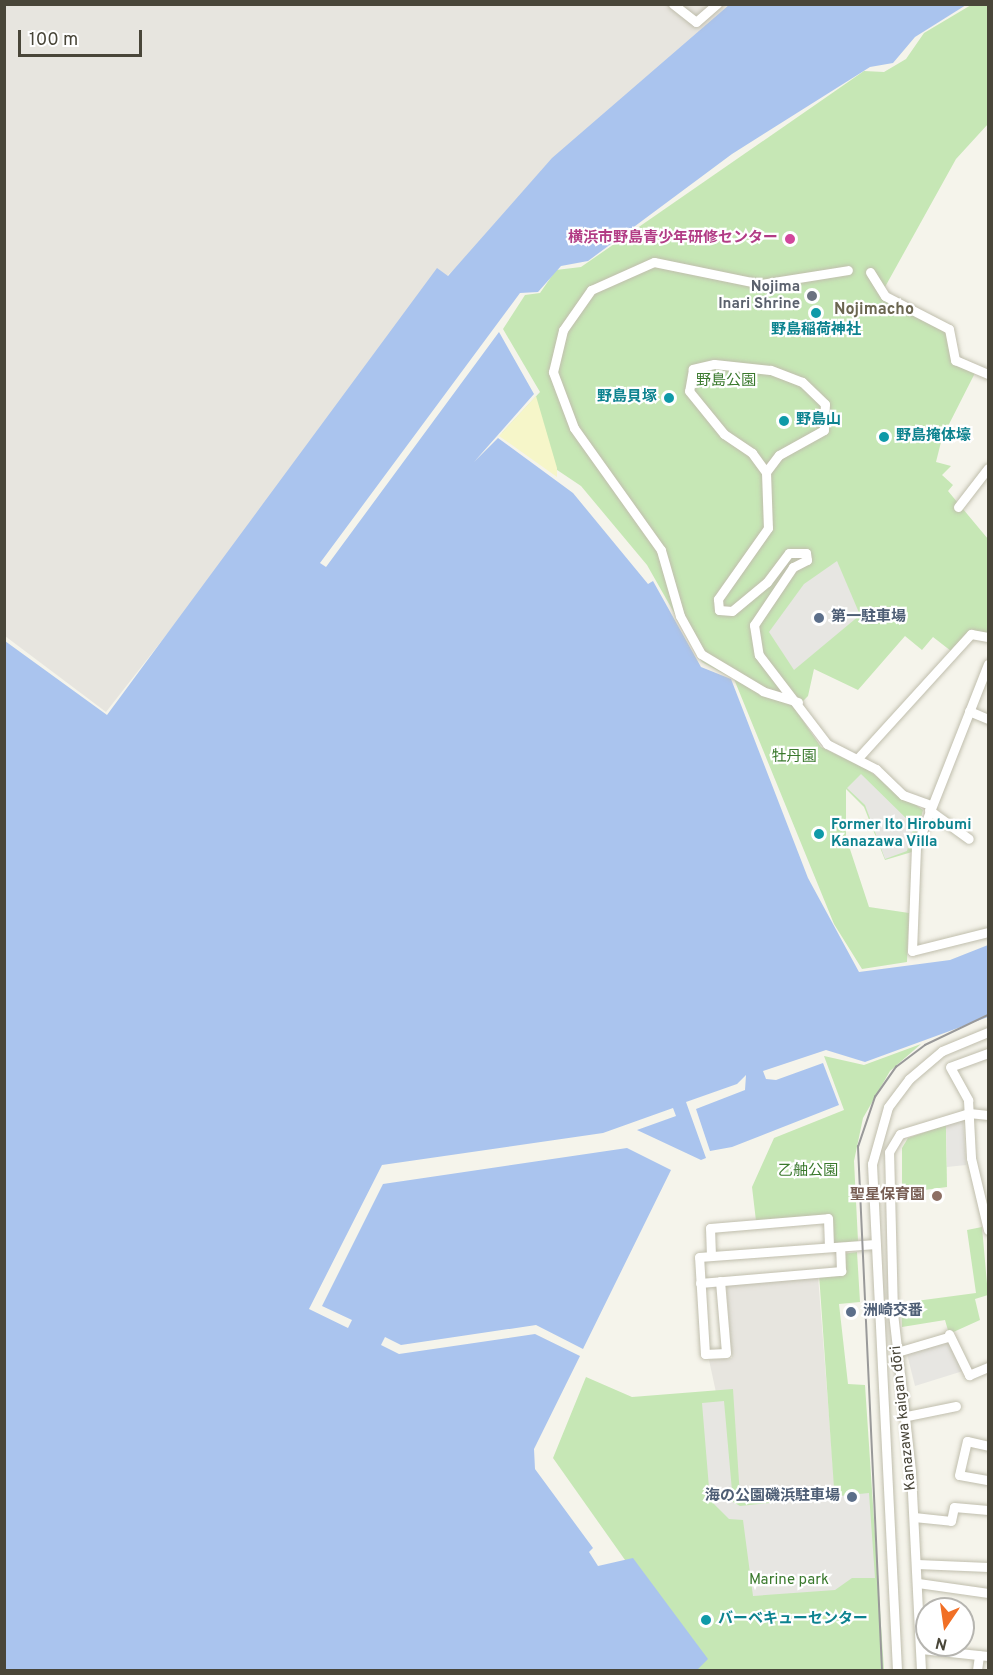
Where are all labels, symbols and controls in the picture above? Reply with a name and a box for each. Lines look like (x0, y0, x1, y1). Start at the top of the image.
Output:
scale bar (21, 18, 146, 56)
text: 100 m (29, 29, 78, 52)
place label: 横浜市野島青少年研修センター (568, 230, 778, 248)
marker: 横浜市野島青少年研修センター (783, 232, 797, 246)
place label: Nojima Inari Shrine (718, 278, 800, 313)
marker: Nojima Inari Shrine (805, 289, 819, 303)
district label: Nojimacho (834, 300, 914, 320)
marker: 野島稲荷神社 (809, 306, 823, 320)
place label: 野島稲荷神社 (771, 322, 861, 340)
park label: 野島公園 (696, 373, 756, 391)
place label: 野島貝塚 (597, 389, 657, 407)
marker: 野島貝塚 (662, 391, 676, 405)
place label: 野島山 (796, 412, 841, 430)
marker: 野島山 (777, 414, 791, 428)
place label: 野島掩体壕 (896, 428, 971, 446)
marker: 野島掩体壕 (877, 430, 891, 444)
place label: 第一駐車場 (831, 609, 906, 627)
marker: 第一駐車場 (812, 611, 826, 625)
park label: 牡丹園 (772, 749, 816, 767)
place label: Former Ito Hirobumi Kanazawa Villa (831, 816, 971, 851)
marker: Former Ito Hirobumi Kanazawa Villa (812, 827, 826, 841)
park label: 乙舳公園 (778, 1163, 838, 1181)
place label: 聖星保育園 (850, 1187, 925, 1205)
marker: 聖星保育園 (930, 1189, 944, 1203)
place label: 洲崎交番 (863, 1303, 923, 1321)
marker: 洲崎交番 (844, 1305, 858, 1319)
street label: Kanazawa kaigan dōri (887, 1345, 921, 1491)
place label: 海の公園磯浜駐車場 (705, 1488, 840, 1506)
marker: 海の公園磯浜駐車場 (845, 1490, 859, 1504)
park label: Marine park (749, 1572, 829, 1590)
north arrow (915, 1597, 975, 1657)
place label: バーベキューセンター (718, 1611, 868, 1629)
marker: バーベキューセンター (699, 1613, 713, 1627)
text: N (934, 1632, 949, 1654)

